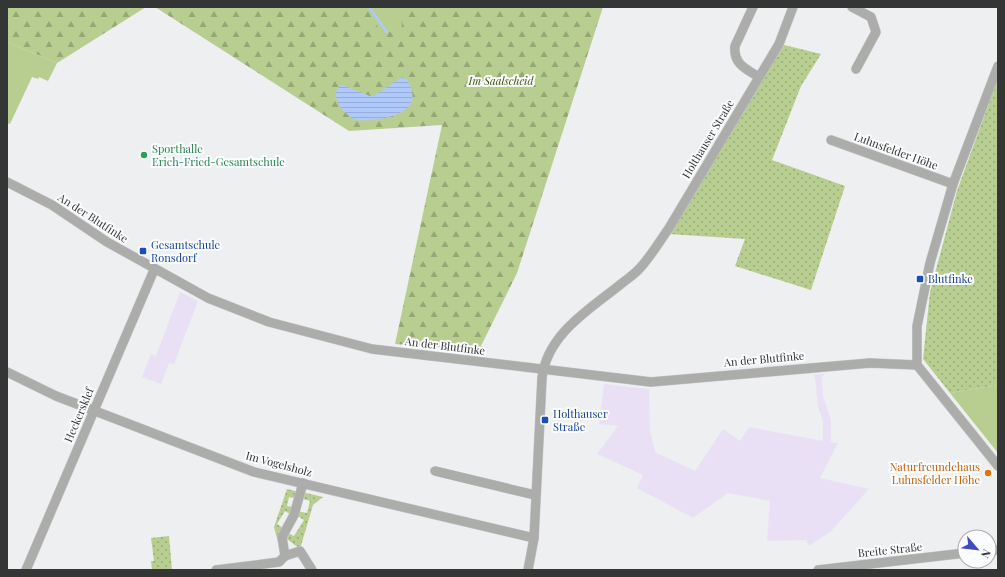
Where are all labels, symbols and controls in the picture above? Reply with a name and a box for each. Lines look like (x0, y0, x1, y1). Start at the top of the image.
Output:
park label: Im Saalscheid (468, 73, 534, 88)
street label: Holthauser Straße (678, 96, 737, 181)
street label: Luhnsfelder Höhe (852, 128, 941, 173)
place label: Sporthalle Erich-Fried-Gesamtschule (152, 141, 285, 169)
marker: Sporthalle Erich-Fried-Gesamtschule (139, 150, 149, 160)
street label: An der Blutfinke (55, 189, 131, 246)
place label: Gesamtschule Ronsdorf (151, 237, 221, 265)
marker: Gesamtschule Ronsdorf (138, 246, 148, 256)
place label: Blutfinke (928, 271, 973, 286)
marker: Blutfinke (915, 274, 925, 284)
street label: An der Blutfinke (403, 333, 486, 358)
street label: An der Blutfinke (722, 347, 805, 370)
street label: Heckersklef (60, 384, 97, 444)
place label: Holthauser Straße (553, 406, 608, 434)
marker: Holthauser Straße (540, 415, 550, 425)
street label: Im Vogelsholz (244, 447, 314, 480)
place label: Naturfreundehaus Luhnsfelder Höhe (890, 459, 980, 487)
marker: Naturfreundehaus Luhnsfelder Höhe (983, 468, 993, 478)
north arrow (957, 529, 997, 569)
street label: Breite Straße (857, 539, 923, 560)
text: N (978, 547, 995, 561)

